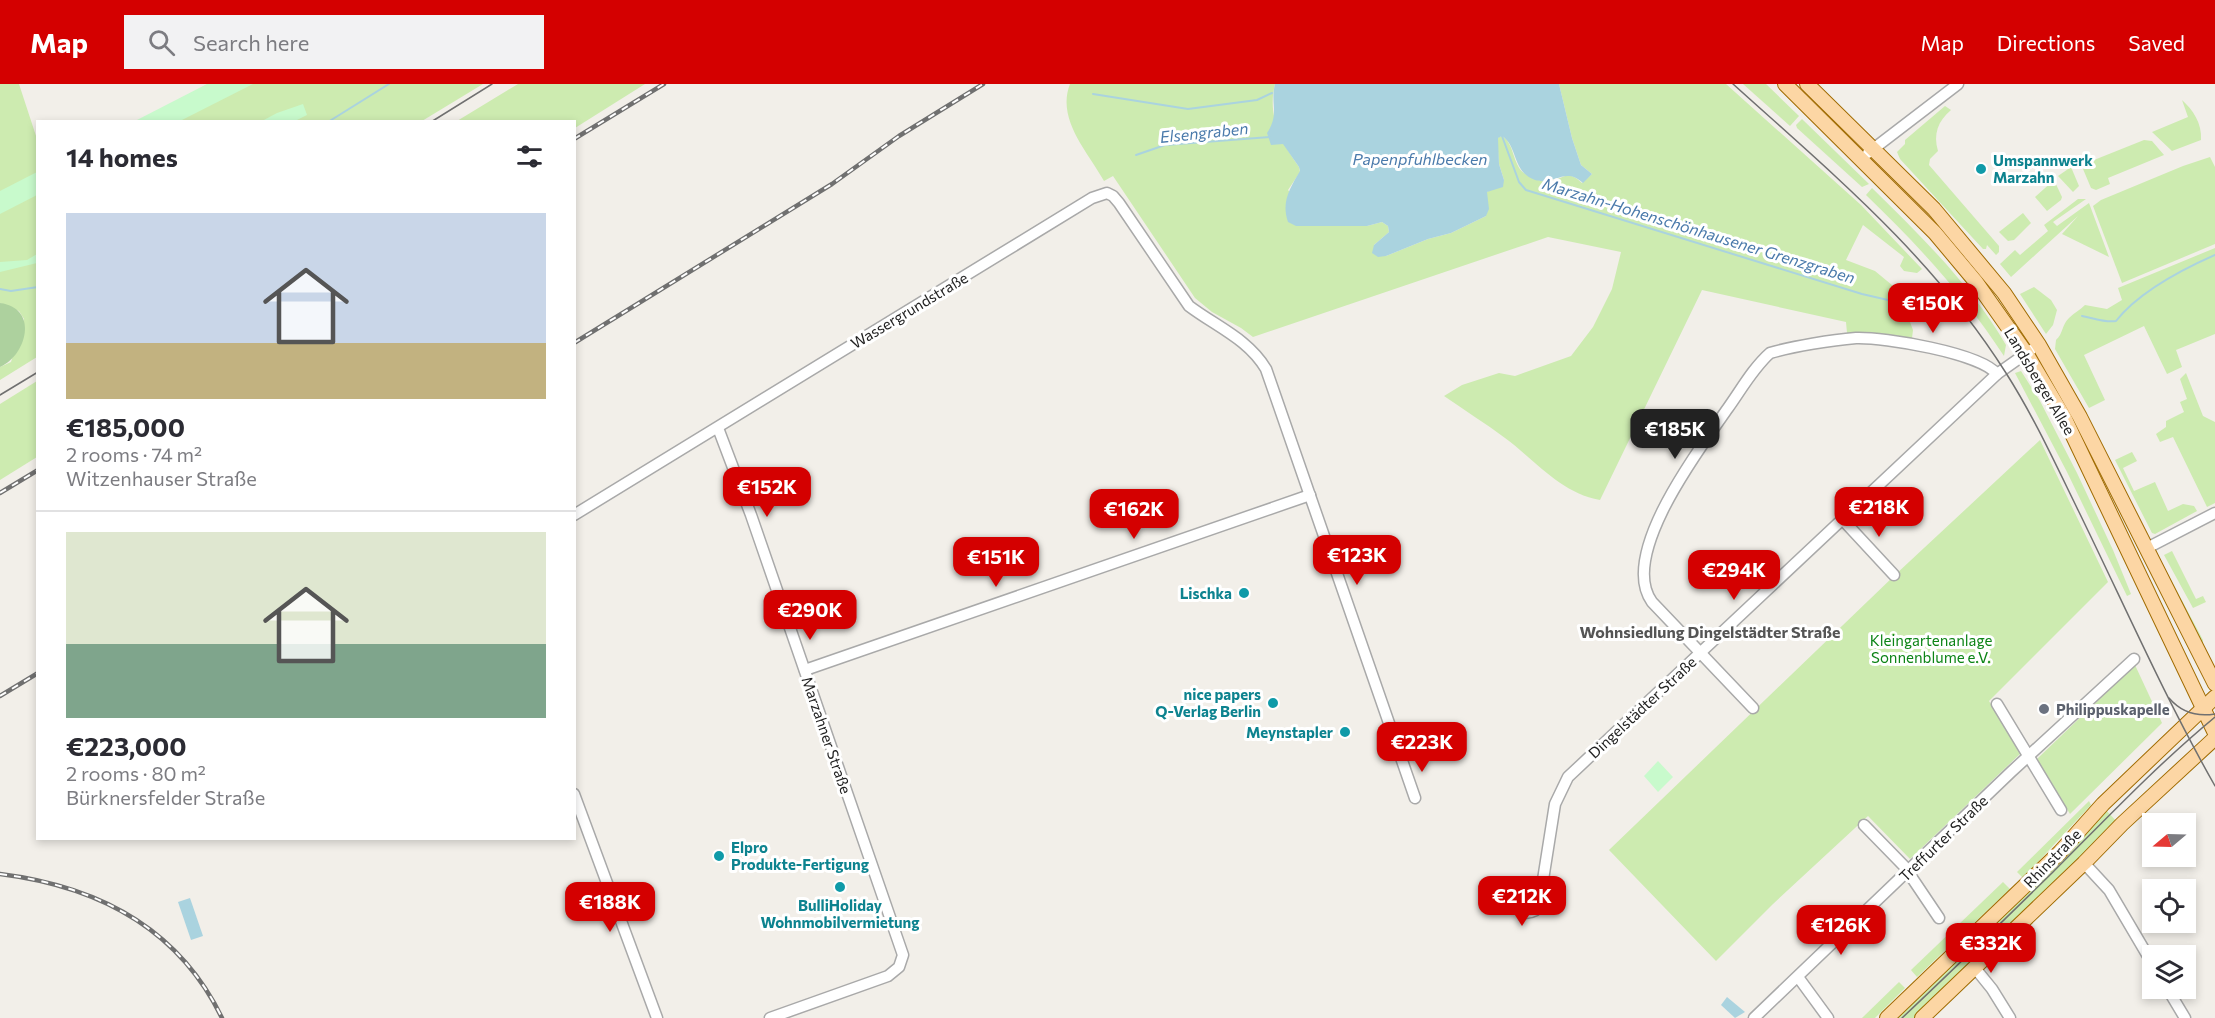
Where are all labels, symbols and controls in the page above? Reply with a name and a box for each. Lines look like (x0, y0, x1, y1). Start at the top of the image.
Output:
search box (124, 15, 544, 69)
text: Map (30, 25, 88, 59)
icon: search (145, 26, 178, 59)
text: Search here (193, 29, 309, 56)
text: Map (1921, 30, 1964, 55)
text: Directions (1997, 30, 2095, 55)
text: Saved (2128, 30, 2185, 55)
water label: Elsengraben (1159, 118, 1249, 146)
icon: filters (513, 140, 546, 173)
text: 14 homes (66, 141, 178, 172)
water label: Papenpfuhlbecken (1352, 149, 1488, 168)
place label: Umspannwerk Marzahn (1993, 151, 2093, 186)
marker: Umspannwerk Marzahn (1974, 162, 1988, 176)
water label: Marzahn-Hohenschönhausener Grenzgraben (1540, 173, 1858, 287)
icon: home (252, 252, 360, 360)
street label: Wassergrundstraße (847, 268, 971, 352)
pin: €150K (1891, 283, 1975, 334)
text: €150K (1902, 290, 1964, 314)
street label: Landsberger Allee (2001, 324, 2079, 438)
pin: €185K (1633, 409, 1717, 460)
text: €185,000 (66, 411, 185, 442)
text: €185K (1644, 416, 1706, 440)
text: 2 rooms · 74 m² (66, 442, 202, 466)
text: Witzenhauser Straße (66, 466, 257, 490)
pin: €152K (725, 467, 809, 518)
text: €152K (737, 474, 797, 498)
pin: €218K (1837, 487, 1921, 538)
pin: €162K (1092, 489, 1176, 540)
text: €218K (1849, 494, 1909, 518)
text: €162K (1104, 496, 1164, 520)
pin: €123K (1315, 535, 1399, 586)
pin: €151K (954, 537, 1038, 588)
text: €123K (1327, 542, 1387, 566)
text: €151K (967, 544, 1025, 568)
pin: €294K (1692, 550, 1776, 601)
text: €294K (1702, 557, 1766, 581)
icon: home (252, 571, 360, 679)
place label: Lischka (1180, 584, 1232, 602)
marker: Lischka (1237, 586, 1251, 600)
pin: €290K (768, 590, 852, 641)
text: €290K (778, 597, 842, 621)
district label: Wohnsiedlung Dingelstädter Straße (1580, 622, 1840, 641)
park label: Kleingartenanlage Sonnenblume e.V. (1870, 631, 1992, 666)
street label: Dingelstädter Straße (1584, 652, 1700, 762)
street label: Marzahner Straße (798, 674, 856, 796)
place label: nice papers Q-Verlag Berlin (1155, 685, 1261, 720)
marker: nice papers Q-Verlag Berlin (1266, 696, 1280, 710)
place label: Philippuskapelle (2056, 700, 2170, 718)
marker: Philippuskapelle (2037, 702, 2051, 716)
pin: €223K (1380, 722, 1464, 773)
place label: Meynstapler (1246, 723, 1333, 741)
marker: Meynstapler (1338, 725, 1352, 739)
text: €223K (1391, 729, 1453, 753)
text: €223,000 (66, 730, 187, 761)
text: 2 rooms · 80 m² (66, 761, 206, 785)
text: Bürknersfelder Straße (66, 785, 265, 809)
street label: Treffurter Straße (1895, 791, 1991, 885)
north arrow (2142, 813, 2196, 867)
map controls (2142, 813, 2196, 999)
street label: Rhinstraße (2020, 825, 2084, 891)
place label: Elpro Produkte-Fertigung (731, 838, 869, 873)
marker: Elpro Produkte-Fertigung (712, 849, 726, 863)
pin: €212K (1480, 876, 1564, 927)
button: locate (2142, 879, 2196, 933)
marker: BulliHoliday Wohnmobilvermietung (833, 880, 847, 894)
pin: €188K (568, 882, 652, 933)
text: €212K (1492, 883, 1552, 907)
text: €188K (579, 889, 641, 913)
place label: BulliHoliday Wohnmobilvermietung (761, 896, 920, 931)
pin: €126K (1799, 905, 1883, 956)
text: €126K (1811, 912, 1871, 936)
pin: €332K (1949, 923, 2033, 974)
text: €332K (1960, 930, 2022, 954)
button: layers (2142, 945, 2196, 999)

